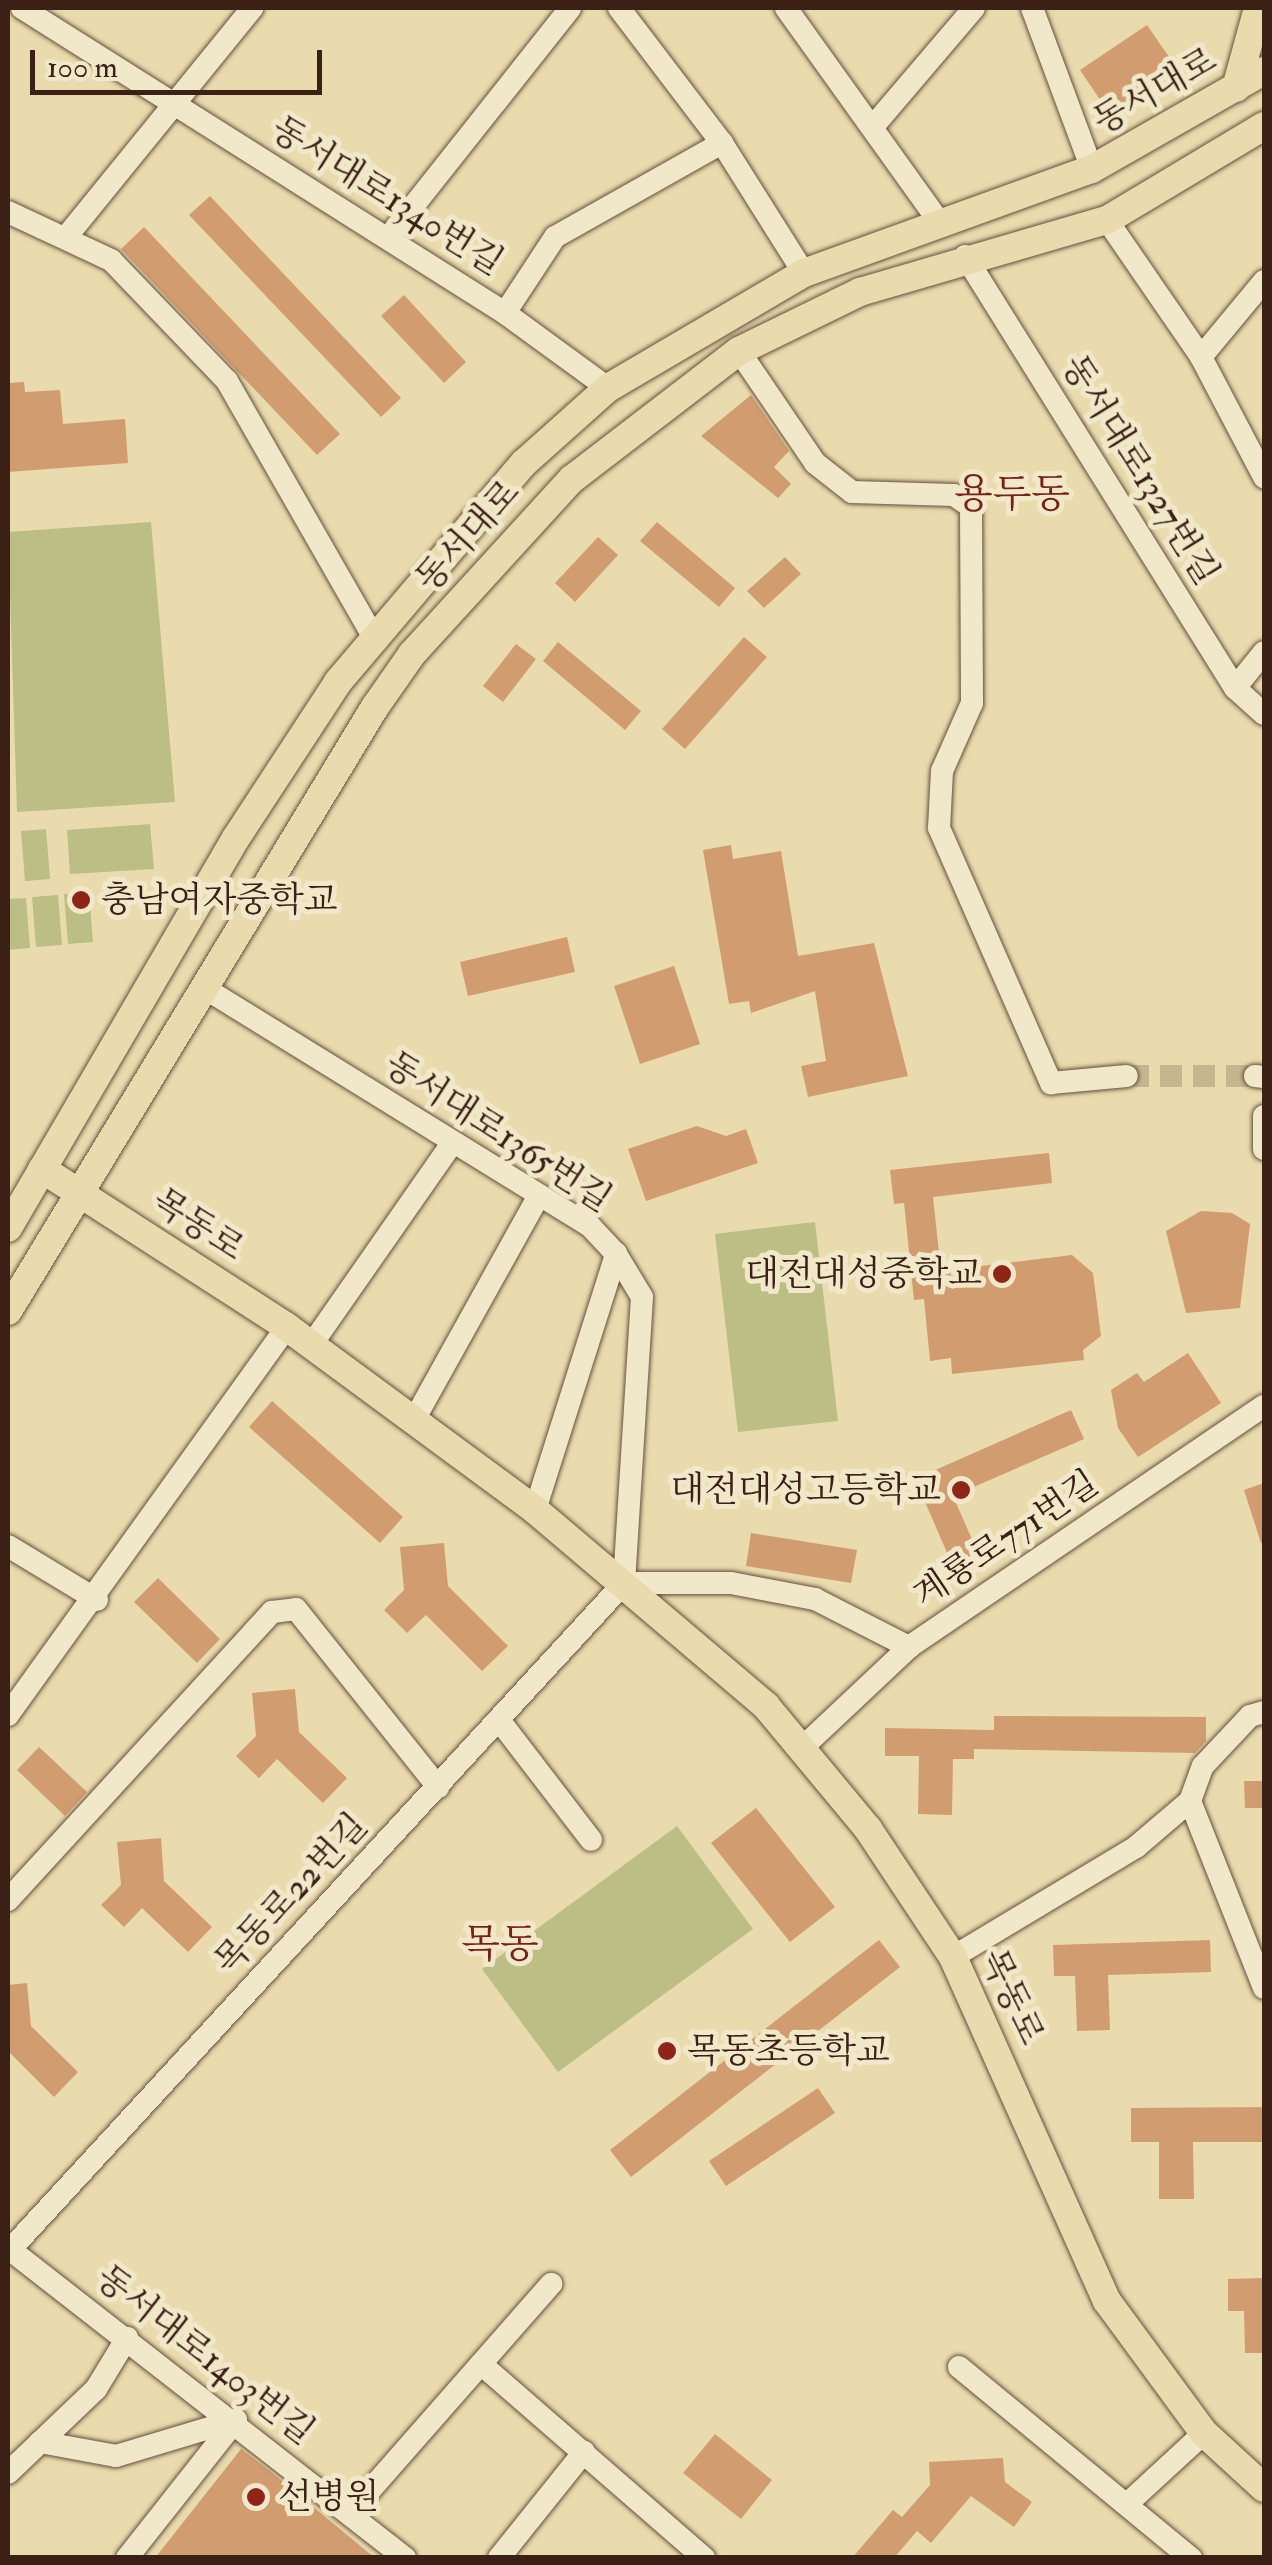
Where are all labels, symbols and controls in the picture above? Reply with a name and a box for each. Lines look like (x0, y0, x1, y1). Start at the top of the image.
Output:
scale bar (35, 30, 328, 92)
street label: 동서대로 (1086, 39, 1224, 143)
text: 100 m (47, 49, 118, 86)
street label: 동서대로1340번길 (263, 108, 511, 284)
street label: 동서대로1327번길 (1053, 348, 1227, 592)
district label: 용두동 (954, 471, 1070, 519)
street label: 동서대로 (407, 472, 529, 600)
place label: 충남여자중학교 (101, 879, 338, 921)
marker: 충남여자중학교 (70, 889, 92, 911)
street label: 동서대로1365번길 (377, 1043, 619, 1221)
street label: 목동로 (144, 1180, 252, 1270)
place label: 대전대성중학교 (745, 1253, 982, 1295)
marker: 대전대성중학교 (991, 1263, 1013, 1285)
street label: 계룡로771번길 (906, 1462, 1106, 1616)
place label: 대전대성고등학교 (671, 1469, 941, 1511)
marker: 대전대성고등학교 (950, 1479, 972, 1501)
street label: 목동로22번길 (206, 1805, 376, 1983)
district label: 목동 (461, 1921, 539, 1969)
street label: 목동로 (972, 1942, 1052, 2052)
place label: 목동초등학교 (687, 2030, 890, 2072)
marker: 목동초등학교 (656, 2040, 678, 2062)
street label: 동서대로1403번길 (87, 2257, 323, 2453)
place label: 선병원 (278, 2476, 379, 2518)
marker: 선병원 (243, 2484, 269, 2510)

